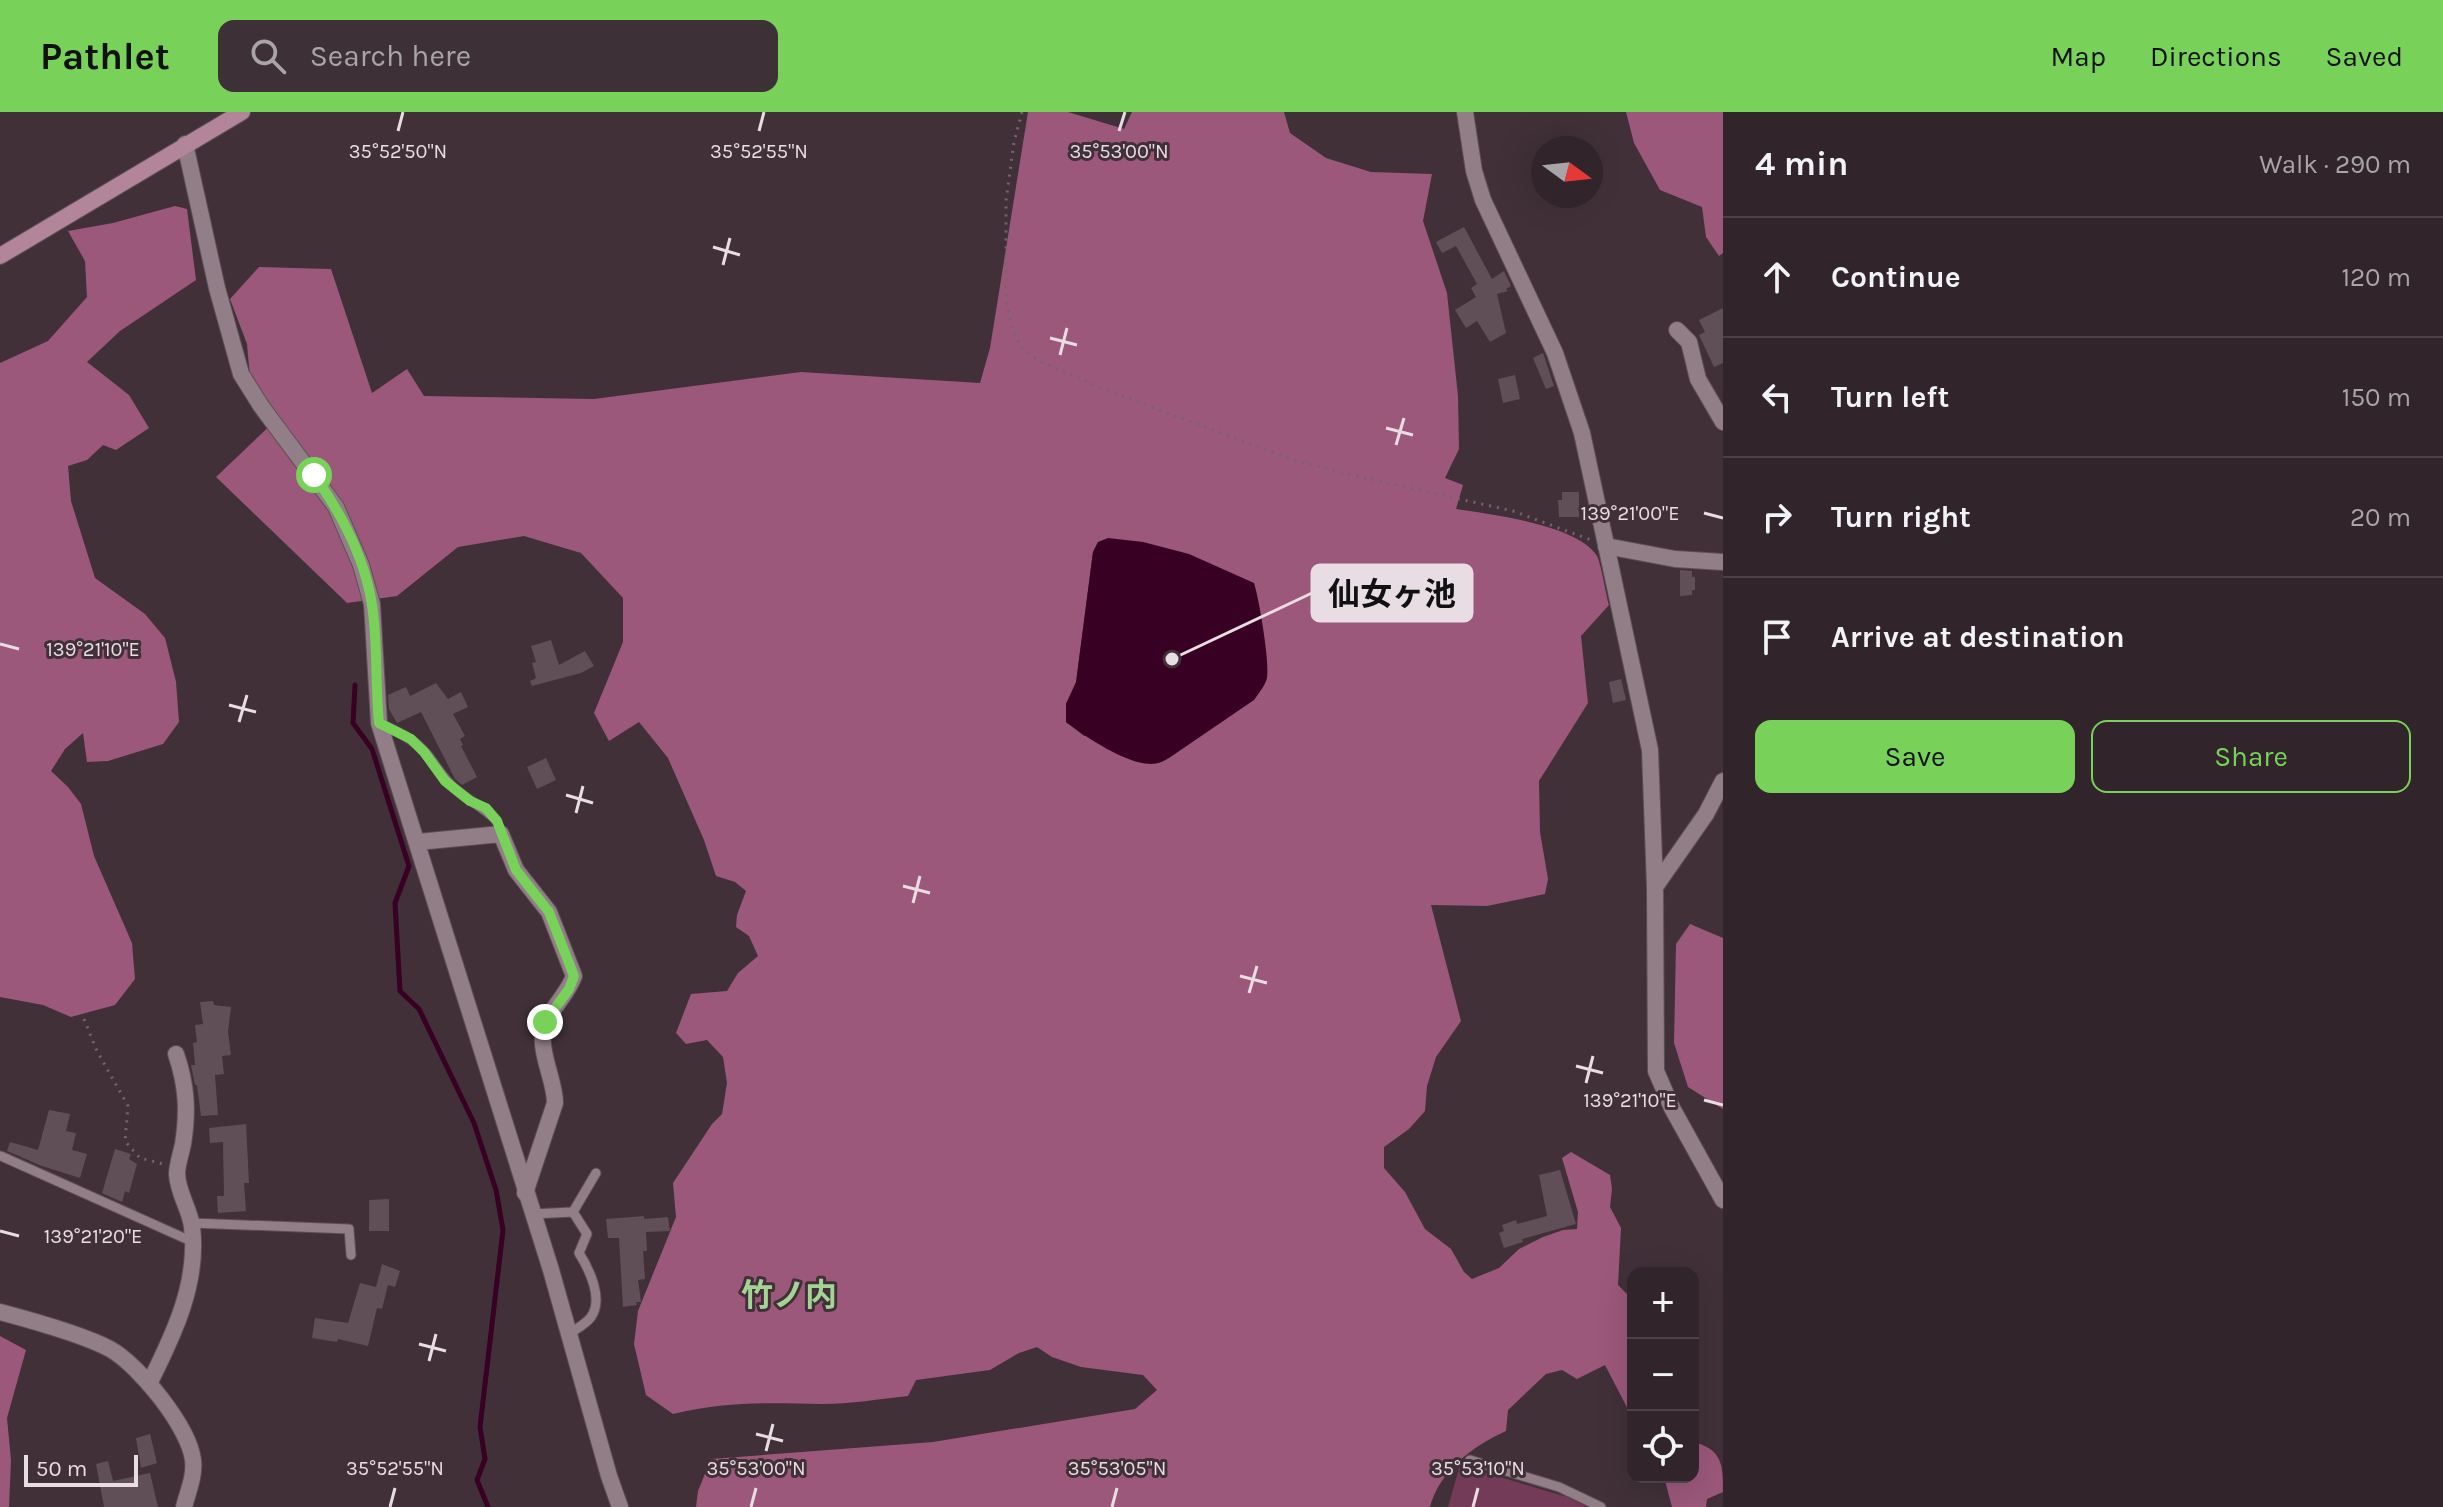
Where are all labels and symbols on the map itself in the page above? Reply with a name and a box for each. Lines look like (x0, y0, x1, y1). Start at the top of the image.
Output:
north arrow (1531, 136, 1603, 208)
text: 35°52'50"N (349, 140, 447, 163)
text: 35°52'55"N (710, 140, 808, 163)
text: 35°53'00"N (1069, 140, 1169, 163)
route start (296, 457, 332, 493)
text: 139°21'00"E (1581, 502, 1679, 525)
callout: 仙女ヶ池 (1312, 565, 1472, 621)
text: 仙女ヶ池 (1328, 576, 1456, 613)
text: 139°21'10"E (46, 638, 140, 661)
route end (527, 1004, 563, 1040)
text: 139°21'10"E (1583, 1089, 1677, 1112)
text: 139°21'20"E (44, 1225, 142, 1248)
district label: 竹ノ内 (741, 1277, 837, 1314)
scale bar (24, 1451, 138, 1487)
text: 35°52'55"N (346, 1457, 444, 1480)
text: 35°53'00"N (706, 1457, 806, 1480)
text: 35°53'05"N (1068, 1457, 1166, 1480)
text: 35°53'10"N (1431, 1457, 1525, 1480)

